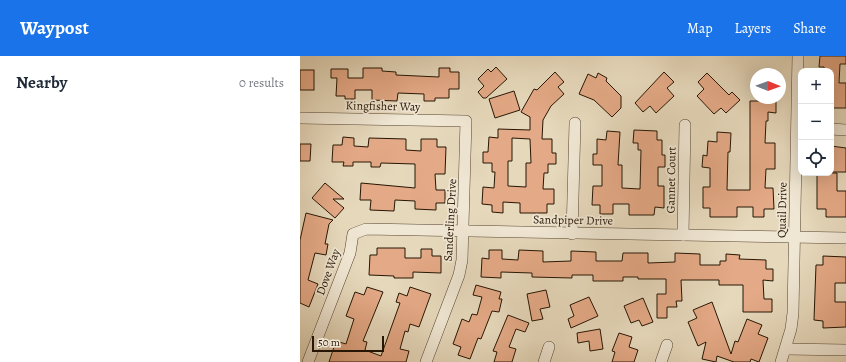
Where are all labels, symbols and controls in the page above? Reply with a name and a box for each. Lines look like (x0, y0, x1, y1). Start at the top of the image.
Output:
text: Waypost (20, 15, 89, 41)
text: Map (687, 19, 713, 38)
text: Layers (735, 19, 771, 38)
text: Share (793, 19, 826, 38)
north arrow (750, 68, 786, 104)
map controls (798, 68, 834, 176)
button: + (798, 68, 834, 104)
text: Nearby (16, 71, 67, 94)
text: 0 results (239, 74, 284, 91)
street label: Kingfisher Way (345, 97, 421, 115)
button: − (798, 104, 834, 140)
button: locate (798, 140, 834, 176)
street label: Gannet Court (662, 147, 680, 213)
street label: Sanderling Drive (440, 178, 460, 262)
street label: Quail Drive (774, 182, 790, 238)
street label: Sandpiper Drive (533, 211, 613, 229)
street label: Dove Way (312, 246, 344, 297)
scale bar (312, 334, 384, 353)
text: 50 m (318, 335, 340, 350)

